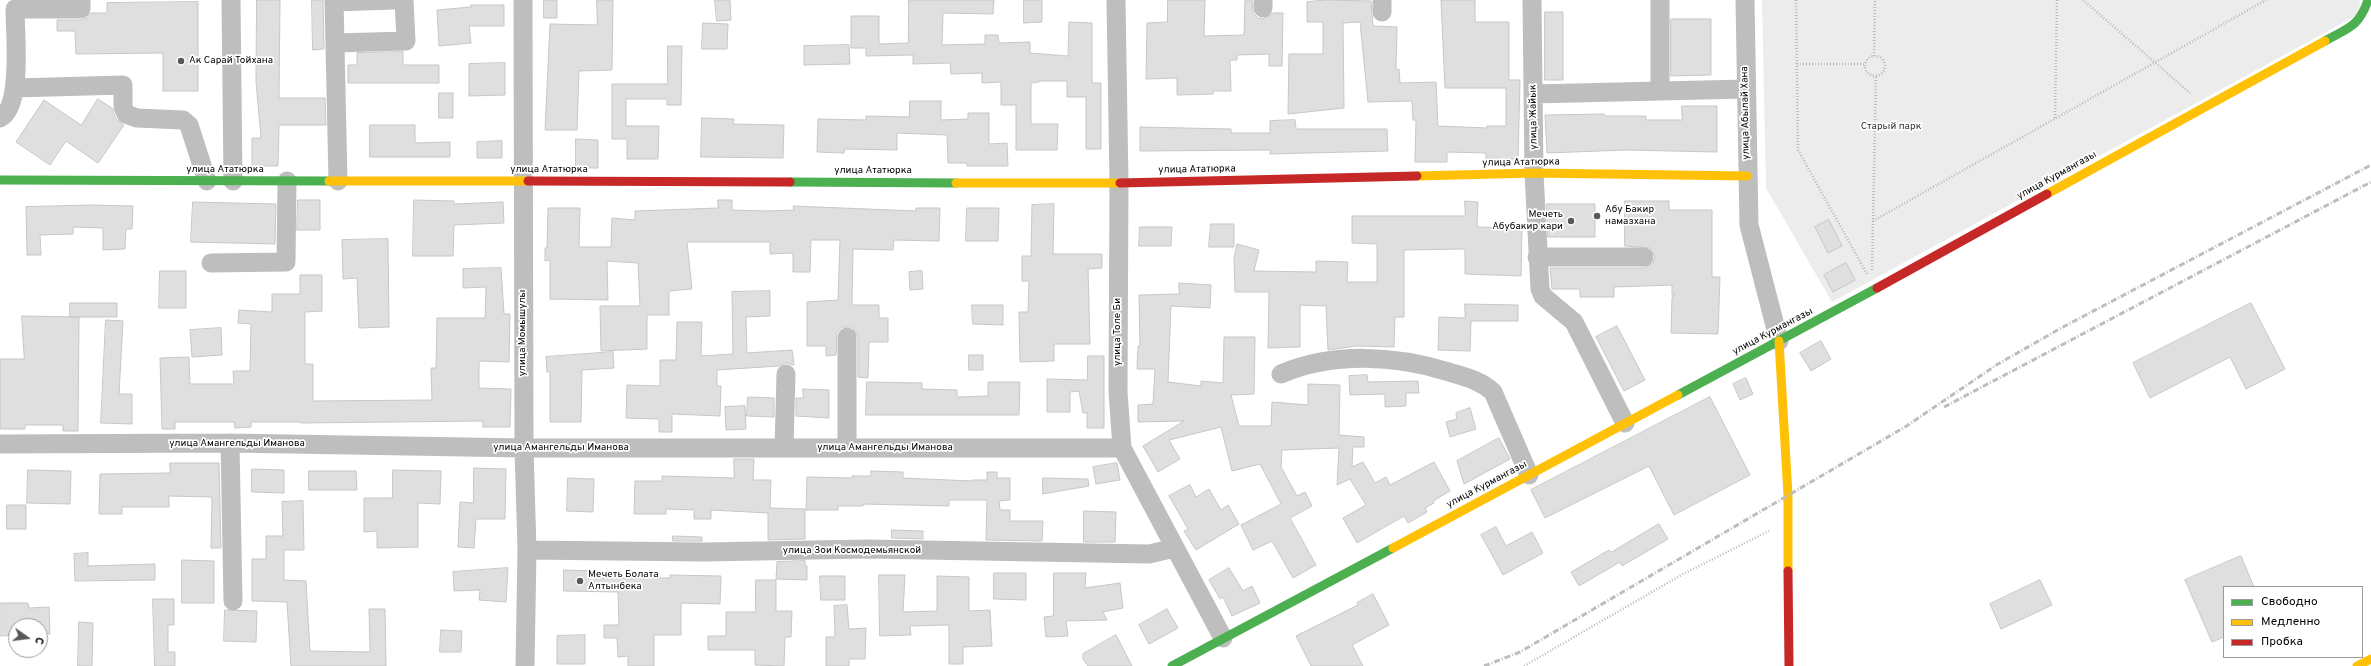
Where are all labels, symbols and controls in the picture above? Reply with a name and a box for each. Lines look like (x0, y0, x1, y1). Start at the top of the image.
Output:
place label: Ак Сарай Тойхана (189, 55, 273, 67)
marker: Ак Сарай Тойхана (176, 56, 186, 66)
street label: улица Абылай Хана (1739, 66, 1753, 160)
street label: улица Жайык (1527, 84, 1541, 150)
park label: Старый парк (1861, 121, 1921, 133)
street label: улица Курмангазы (2015, 149, 2099, 203)
street label: улица Ататюрка (1482, 156, 1560, 170)
street label: улица Ататюрка (1158, 163, 1236, 177)
street label: улица Ататюрка (186, 164, 264, 176)
street label: улица Ататюрка (510, 164, 588, 176)
street label: улица Ататюрка (834, 165, 912, 177)
place label: Абу Бакир намазхана (1605, 204, 1655, 228)
place label: Мечеть Абубакир кари (1492, 209, 1563, 232)
marker: Абу Бакир намазхана (1592, 211, 1602, 221)
marker: Мечеть Абубакир кари (1566, 216, 1576, 226)
street label: улица Момышулы (517, 290, 529, 376)
street label: улица Толе Би (1112, 298, 1124, 366)
street label: улица Курмангазы (1731, 306, 1815, 358)
street label: улица Амангельды Иманова (169, 438, 305, 450)
street label: улица Амангельды Иманова (493, 442, 629, 454)
street label: улица Амангельды Иманова (817, 442, 953, 454)
street label: улица Курмангазы (1445, 459, 1529, 511)
street label: улица Зои Космодемьянской (783, 545, 921, 557)
place label: Мечеть Болата Алтынбека (588, 569, 659, 592)
marker: Мечеть Болата Алтынбека (575, 576, 585, 586)
legend (2223, 586, 2363, 658)
text: Свободно (2261, 594, 2318, 610)
text: Медленно (2261, 614, 2320, 630)
north arrow (8, 618, 48, 658)
text: Пробка (2261, 634, 2303, 650)
text: С (31, 636, 46, 646)

